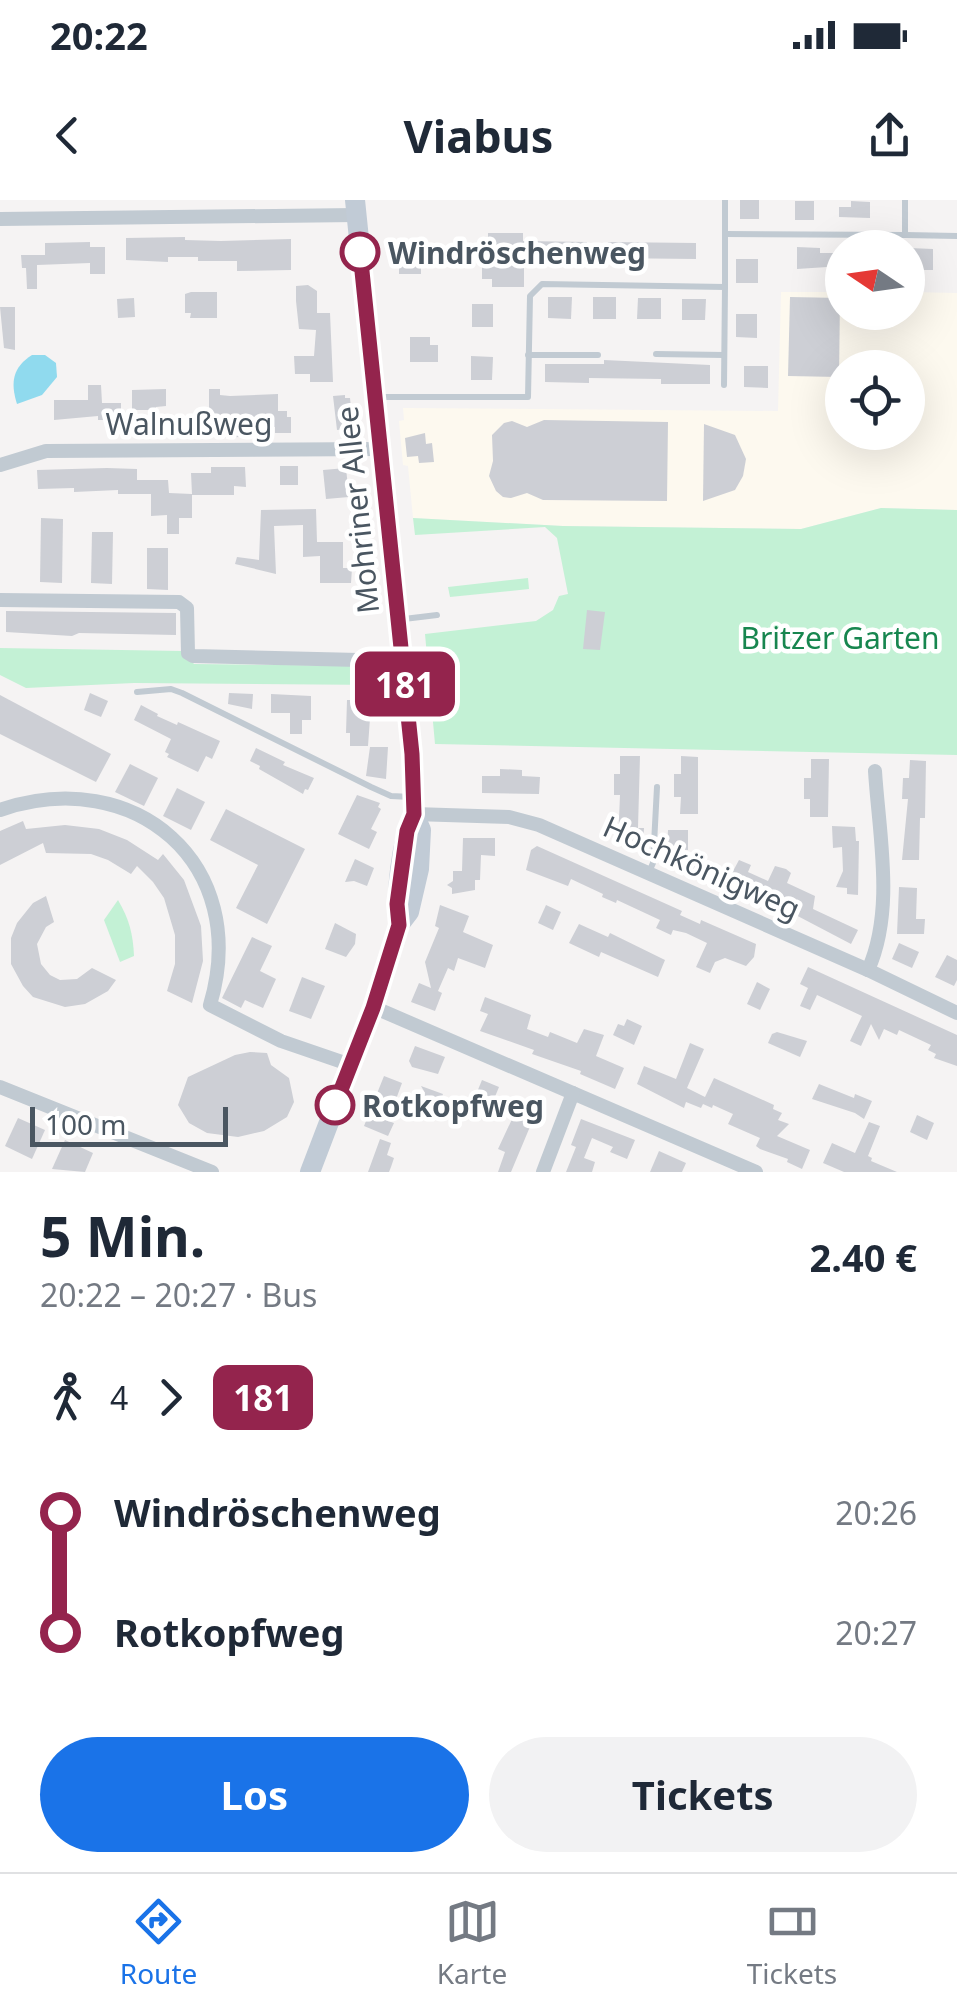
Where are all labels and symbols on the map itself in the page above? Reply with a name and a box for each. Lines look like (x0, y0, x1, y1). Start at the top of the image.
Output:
north arrow (825, 230, 925, 330)
place label: Windröschenweg (388, 232, 646, 273)
marker: Windröschenweg (341, 233, 379, 271)
street label: Walnußweg (106, 403, 272, 444)
street label: Mohriner Allee (326, 404, 388, 616)
park label: Britzer Garten (740, 617, 940, 658)
line badge: 181 (348, 652, 462, 716)
street label: Hochkönigweg (597, 805, 807, 929)
place label: Rotkopfweg (362, 1085, 544, 1126)
marker: Rotkopfweg (316, 1086, 354, 1124)
scale bar (30, 1102, 228, 1146)

